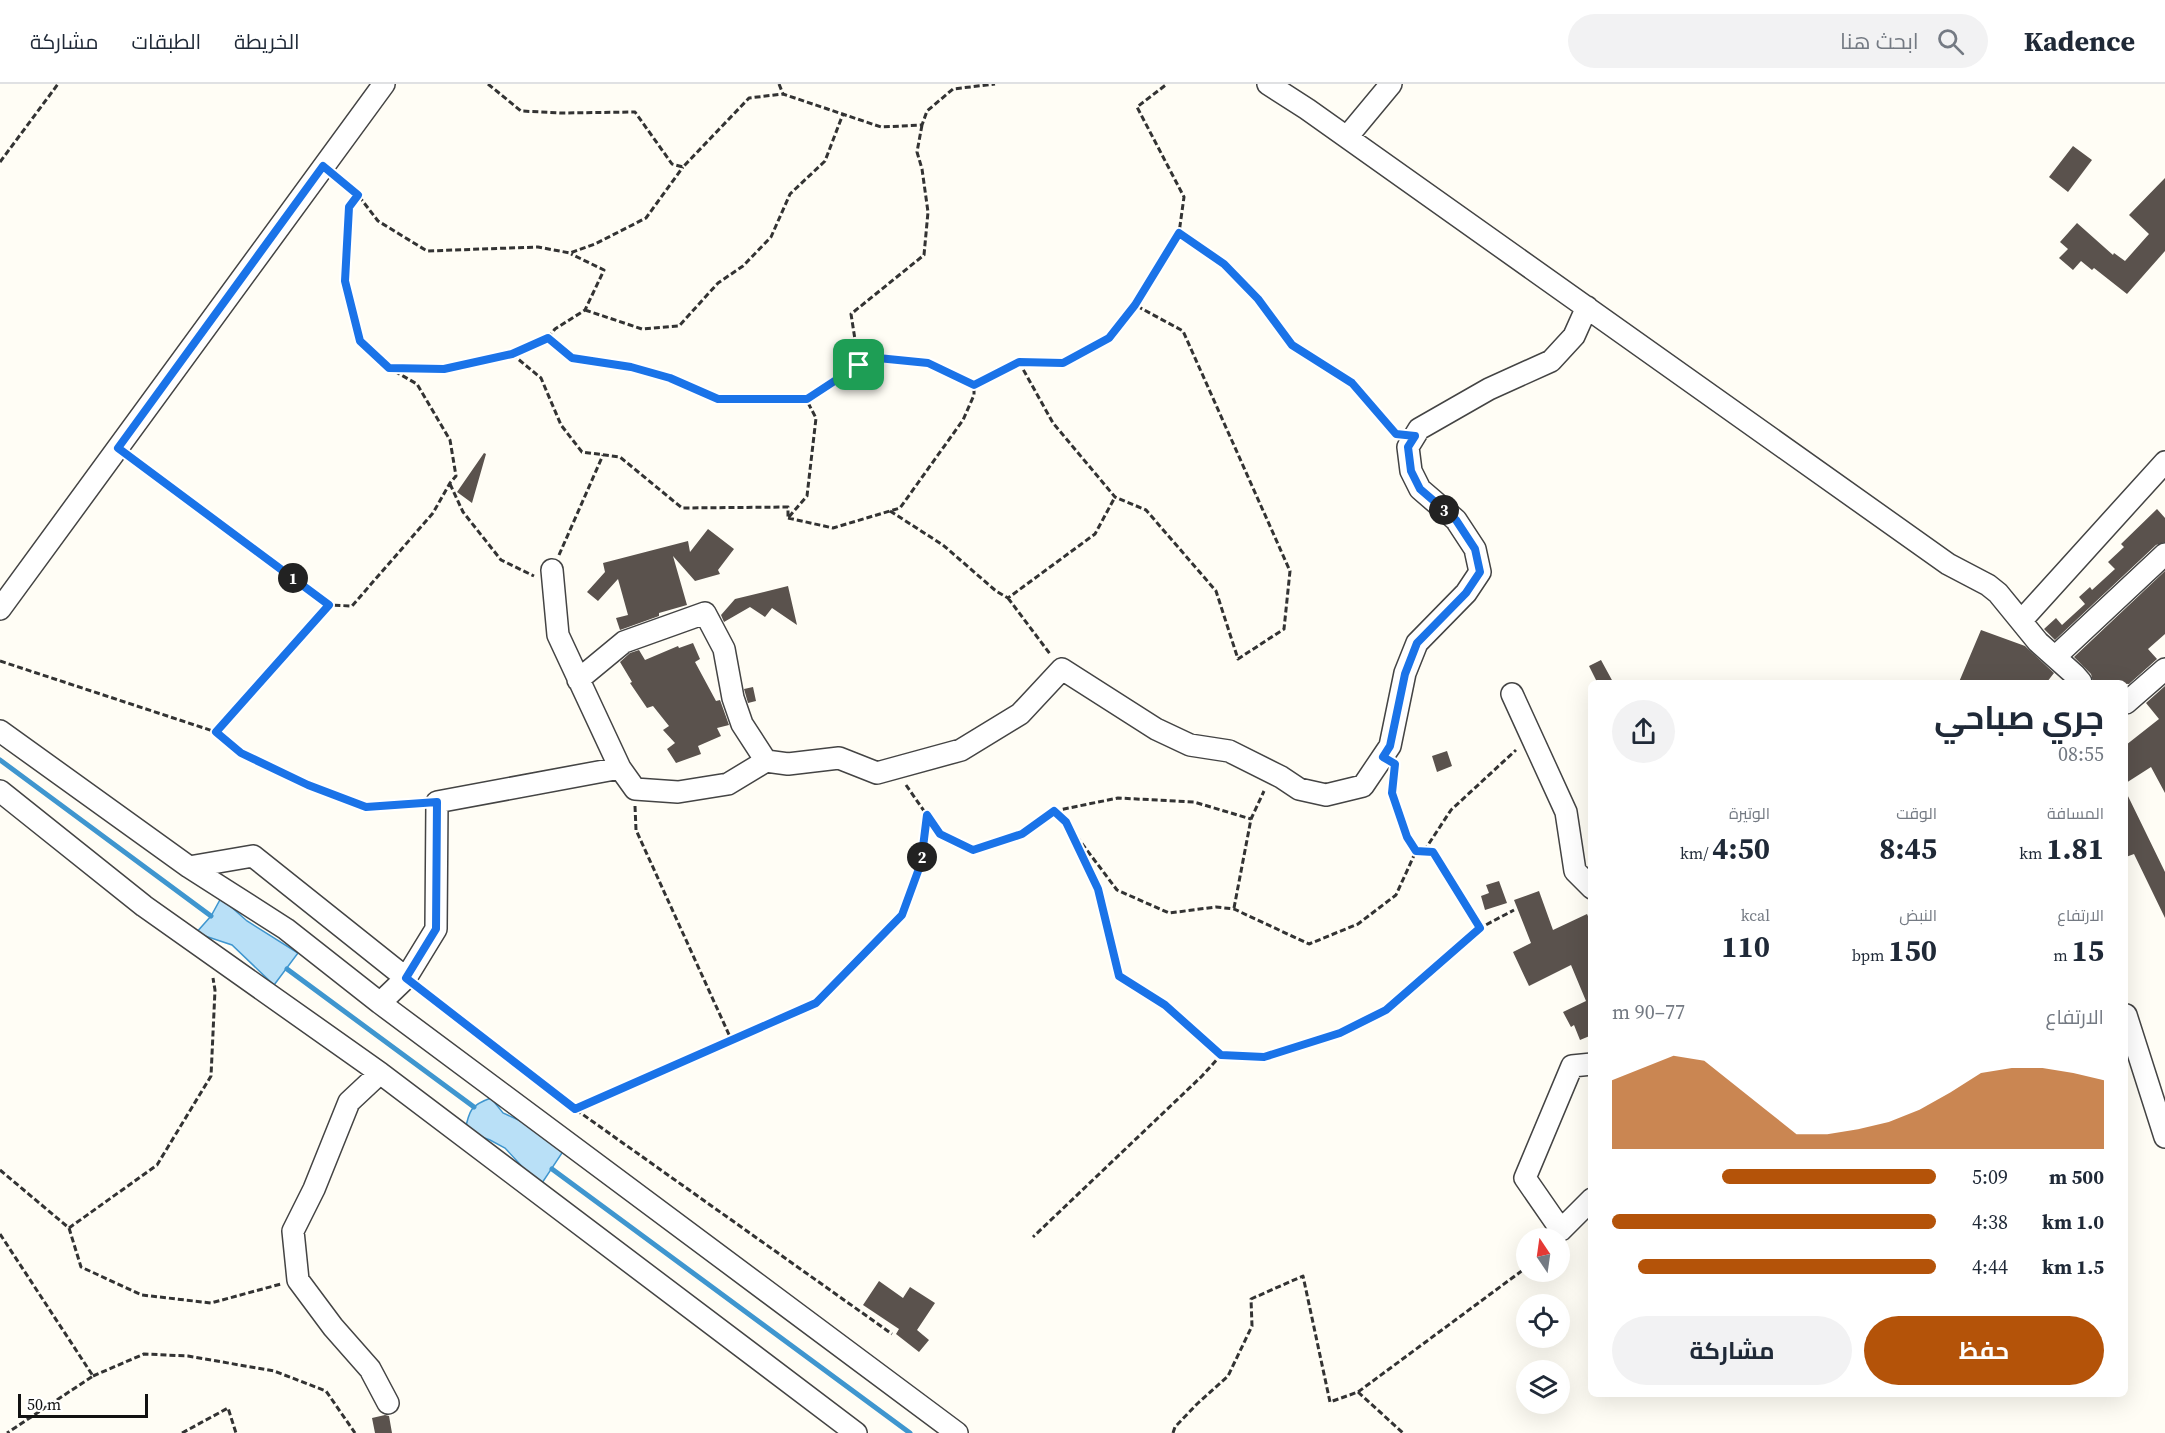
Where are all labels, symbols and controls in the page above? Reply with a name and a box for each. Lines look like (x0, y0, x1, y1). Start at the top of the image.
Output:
search box (1568, 14, 1988, 68)
text: Kadence (2024, 22, 2135, 60)
icon: search (1934, 25, 1967, 58)
text: ابحث هنا (1840, 26, 1919, 56)
text: مشاركة (30, 27, 99, 56)
text: الطبقات (132, 27, 201, 56)
text: الخريطة (234, 27, 300, 56)
pin (833, 339, 884, 390)
icon: arrive (842, 348, 875, 381)
pin: 3 (1429, 495, 1459, 525)
text: 3 (1440, 499, 1448, 521)
pin: 1 (278, 563, 308, 593)
text: 1 (289, 567, 297, 589)
text: جري صباحي (1934, 695, 2104, 740)
button: share (1612, 700, 1675, 763)
text: 08:55 (2058, 740, 2104, 768)
text: الوتيرة (1729, 802, 1770, 824)
text: الوقت (1896, 802, 1937, 824)
text: المسافة (2047, 802, 2104, 824)
text: 4:50 (1712, 828, 1770, 869)
text: 8:45 (1879, 828, 1937, 869)
text: 1.81 (2046, 828, 2104, 869)
pin: 2 (907, 842, 937, 872)
text: /km (1680, 842, 1712, 864)
text: km (2019, 842, 2046, 864)
text: 2 (918, 846, 926, 868)
text: kcal (1741, 904, 1770, 926)
text: النبض (1899, 904, 1937, 926)
text: الارتفاع (2057, 904, 2104, 926)
text: 110 (1721, 926, 1770, 967)
text: 150 (1888, 930, 1937, 971)
text: 15 (2071, 930, 2104, 971)
text: bpm (1852, 944, 1888, 966)
text: m (2053, 944, 2071, 966)
text: 77–90 m (1612, 998, 1685, 1026)
text: الارتفاع (2045, 1003, 2104, 1031)
text: 5:09 (1972, 1163, 2008, 1191)
text: 500 m (2049, 1163, 2104, 1191)
text: 4:38 (1972, 1208, 2008, 1236)
text: 1.0 km (2042, 1208, 2104, 1236)
north arrow (1516, 1228, 1570, 1282)
map controls (1516, 1228, 1570, 1414)
text: 4:44 (1972, 1253, 2008, 1281)
text: 1.5 km (2042, 1253, 2104, 1281)
button: locate (1516, 1294, 1570, 1348)
button: مشاركة (1612, 1316, 1852, 1385)
button: حفظ (1864, 1316, 2104, 1385)
button: layers (1516, 1360, 1570, 1414)
scale bar (18, 1391, 148, 1418)
text: 50 m (27, 1393, 61, 1415)

